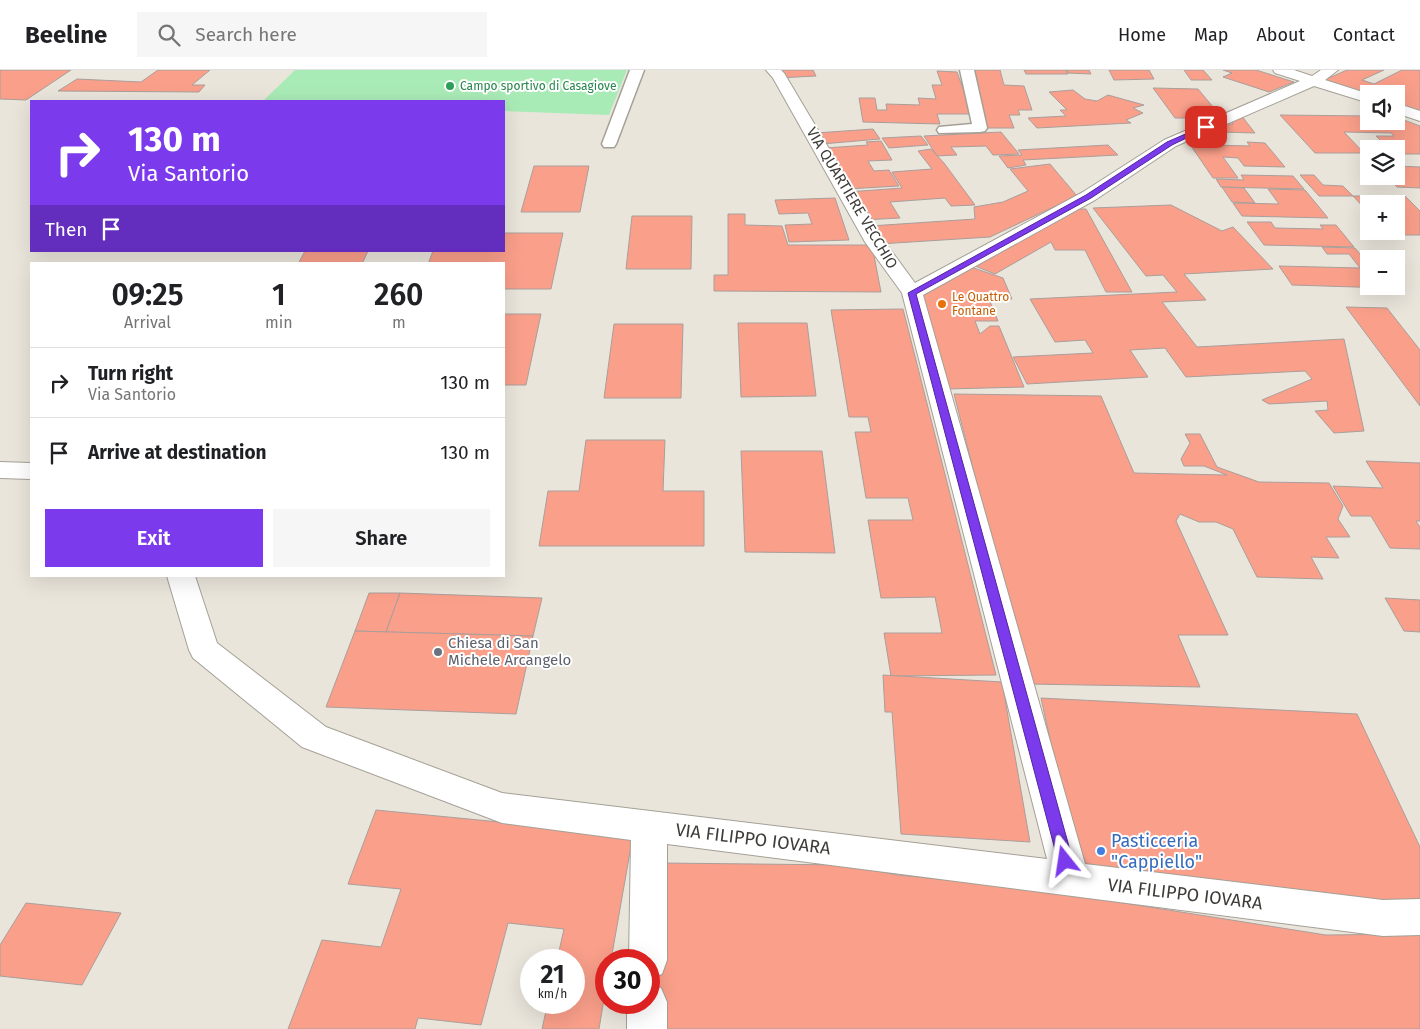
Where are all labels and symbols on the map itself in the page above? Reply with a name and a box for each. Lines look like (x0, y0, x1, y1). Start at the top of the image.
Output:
place label: Campo sportivo di Casagiove (460, 79, 616, 93)
marker: Campo sportivo di Casagiove (444, 80, 456, 92)
pin (1185, 106, 1227, 148)
street label: VIA QUARTIERE VECCHIO (803, 124, 901, 272)
place label: Le Quattro Fontane (952, 290, 1009, 318)
marker: Le Quattro Fontane (936, 298, 948, 310)
place label: Chiesa di San Michele Arcangelo (448, 634, 571, 669)
marker: Chiesa di San Michele Arcangelo (432, 646, 444, 658)
street label: VIA FILIPPO IOVARA (674, 819, 832, 860)
place label: Pasticceria "Cappiello" (1111, 830, 1202, 873)
position arrow (1038, 834, 1090, 886)
marker: Pasticceria "Cappiello" (1095, 845, 1107, 857)
street label: VIA FILIPPO IOVARA (1106, 874, 1264, 915)
speed limit sign: 30 (595, 949, 660, 1014)

